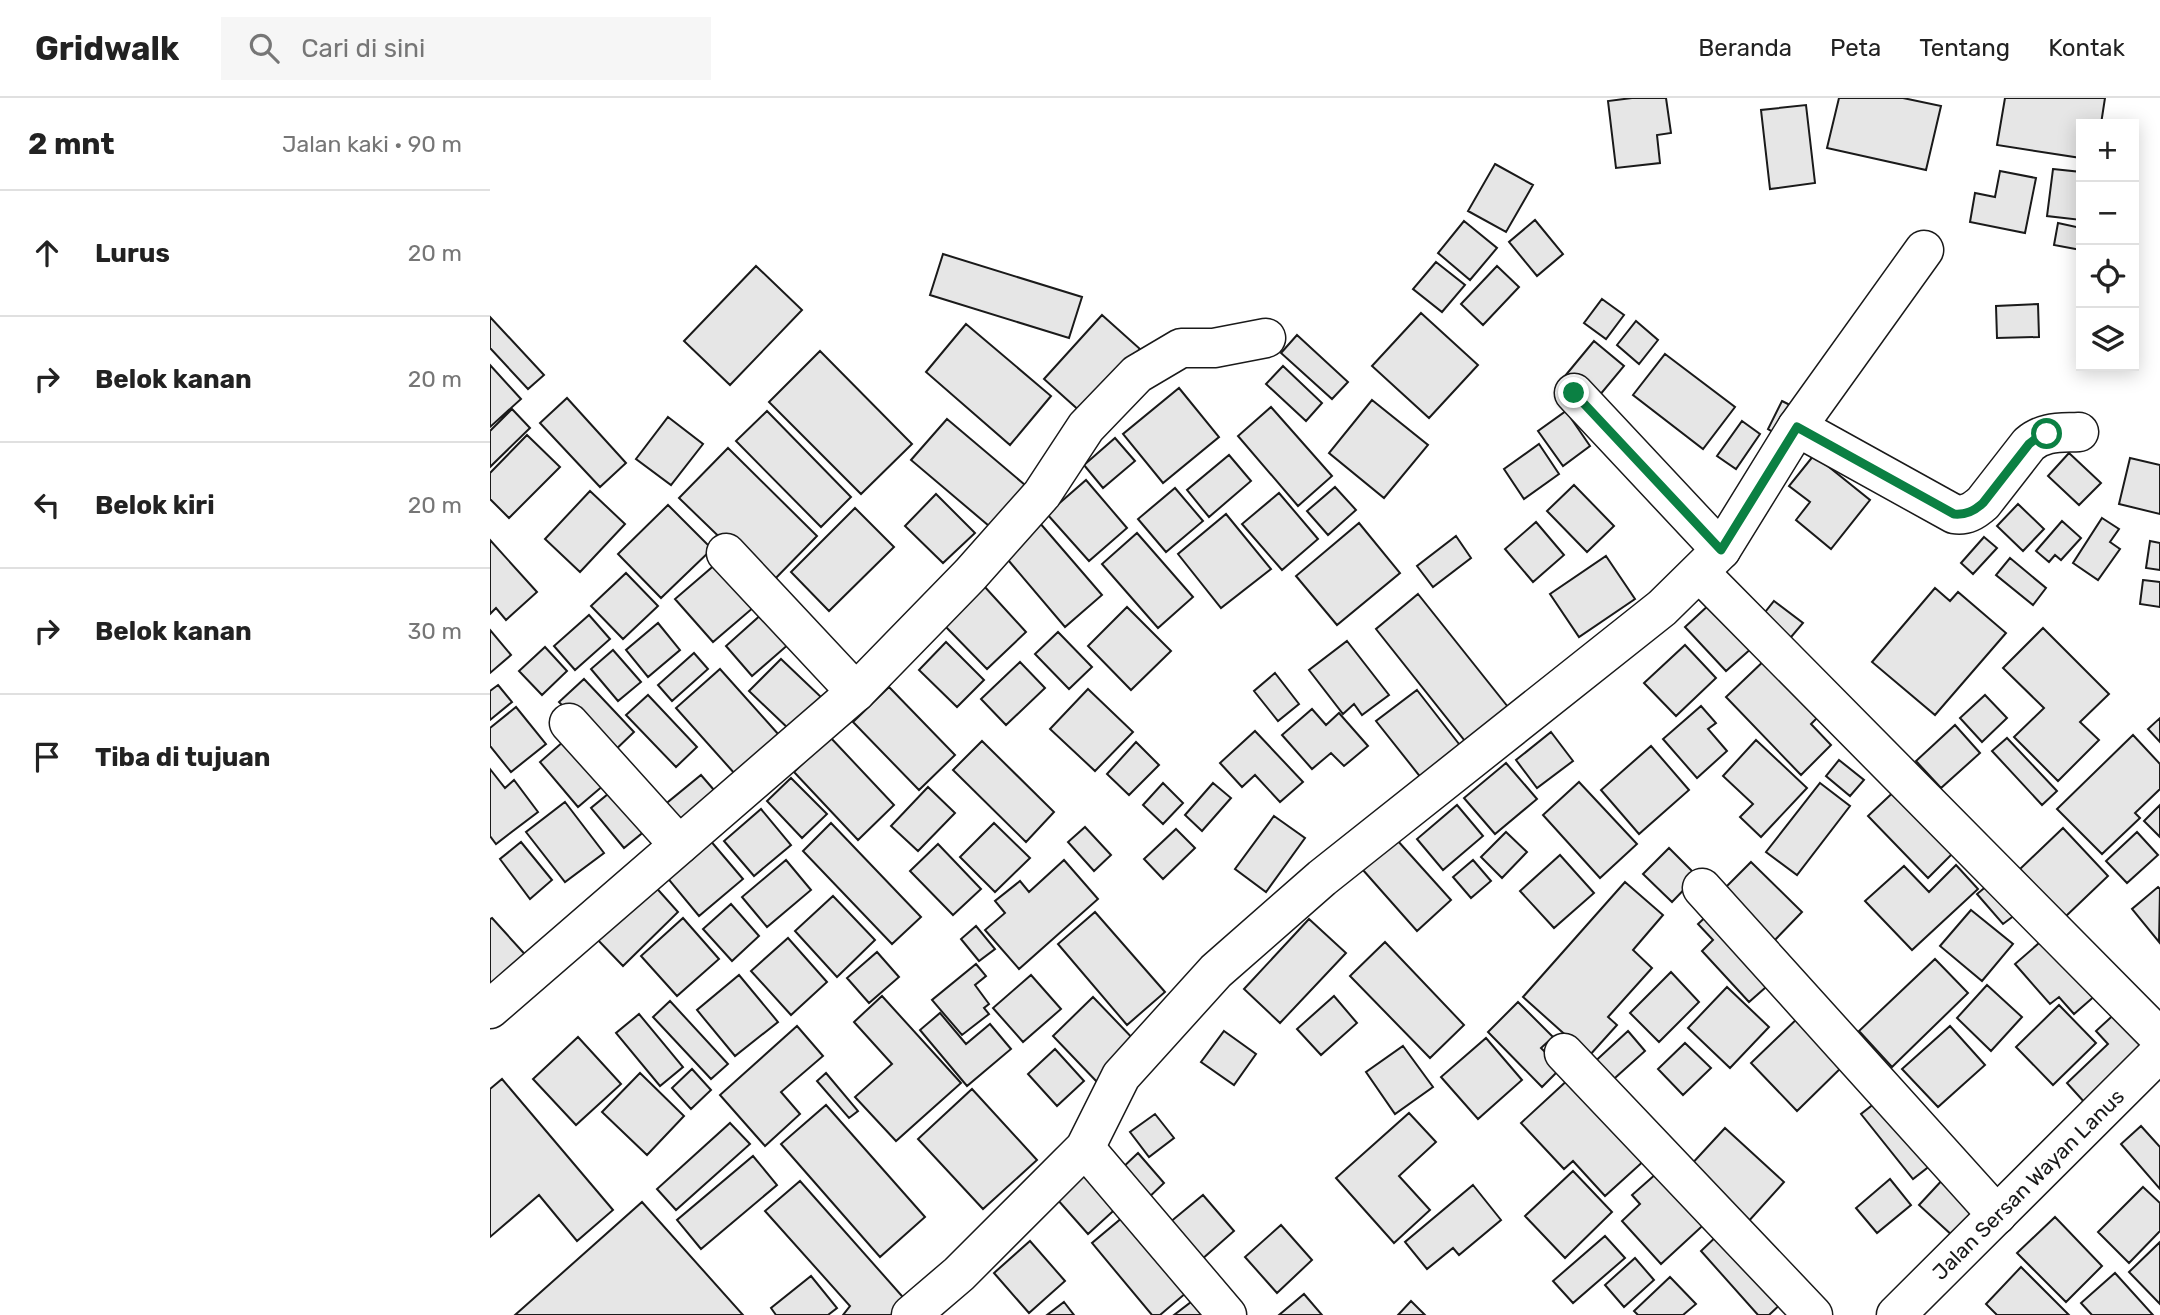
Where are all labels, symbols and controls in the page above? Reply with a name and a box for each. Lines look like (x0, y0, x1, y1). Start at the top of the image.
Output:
search box (221, 17, 711, 80)
text: Gridwalk (35, 29, 179, 68)
icon: search (245, 29, 283, 67)
text: Cari di sini (301, 33, 425, 64)
text: Beranda (1698, 34, 1792, 62)
text: Peta (1830, 34, 1881, 62)
text: Tentang (1919, 34, 2010, 62)
text: Kontak (2048, 34, 2125, 62)
map controls (2076, 119, 2139, 371)
button: + (2076, 119, 2139, 182)
text: 2 mnt (28, 126, 115, 162)
text: Jalan kaki · 90 m (282, 130, 462, 158)
button: − (2076, 182, 2139, 245)
icon: ahead (28, 234, 66, 272)
text: Lurus (95, 238, 170, 269)
text: 20 m (408, 239, 462, 267)
button: locate (2076, 245, 2139, 308)
button: layers (2076, 308, 2139, 371)
icon: right (28, 360, 66, 398)
text: Belok kanan (95, 364, 252, 395)
text: 20 m (408, 365, 462, 393)
route end (1558, 377, 1589, 408)
route start (2031, 418, 2062, 449)
icon: left (28, 486, 66, 524)
text: Belok kiri (95, 490, 215, 521)
text: 20 m (408, 491, 462, 519)
icon: right (28, 612, 66, 650)
text: Belok kanan (95, 616, 252, 647)
text: 30 m (407, 617, 462, 645)
icon: arrive (28, 738, 66, 776)
text: Tiba di tujuan (95, 742, 270, 773)
street label: Jalan Sersan Wayan Lanus (1927, 1083, 2129, 1284)

